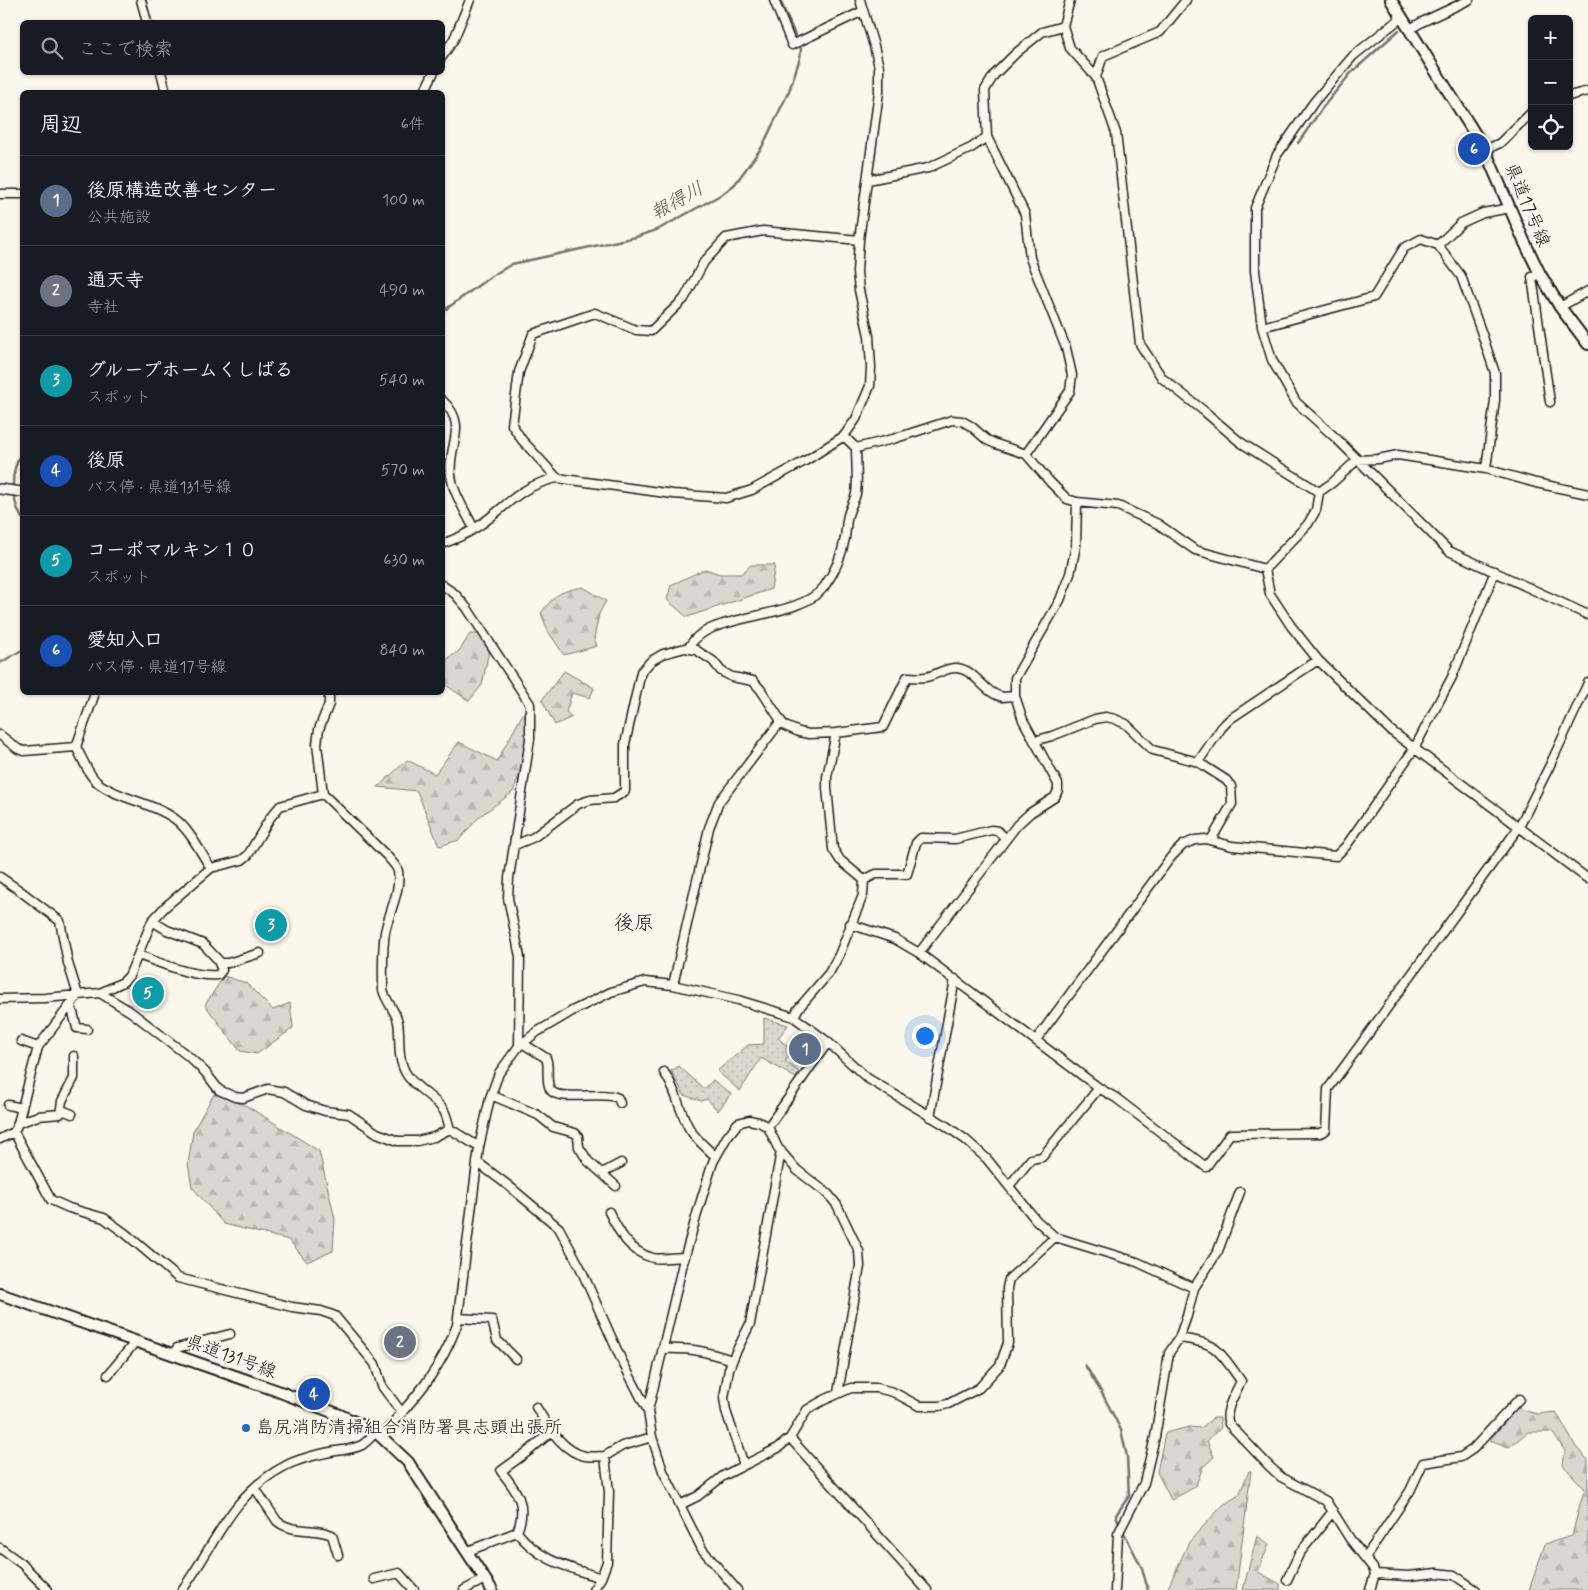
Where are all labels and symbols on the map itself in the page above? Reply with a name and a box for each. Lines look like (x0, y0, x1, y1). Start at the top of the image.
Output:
pin: 6 (1458, 130, 1490, 168)
street label: 県道17号線 (1499, 159, 1555, 251)
water label: 報得川 (646, 176, 708, 226)
pin: 3 (255, 906, 287, 944)
district label: 後原 (614, 910, 654, 937)
pin: 5 (132, 974, 164, 1012)
your location (912, 1023, 938, 1049)
pin: 1 (789, 1030, 821, 1068)
pin: 2 (384, 1323, 416, 1361)
street label: 県道131号線 (182, 1330, 280, 1384)
pin: 4 (298, 1375, 330, 1413)
place label: 島尻消防清掃組合消防署具志頭出張所 (256, 1416, 562, 1440)
marker: 島尻消防清掃組合消防署具志頭出張所 (240, 1422, 252, 1434)

